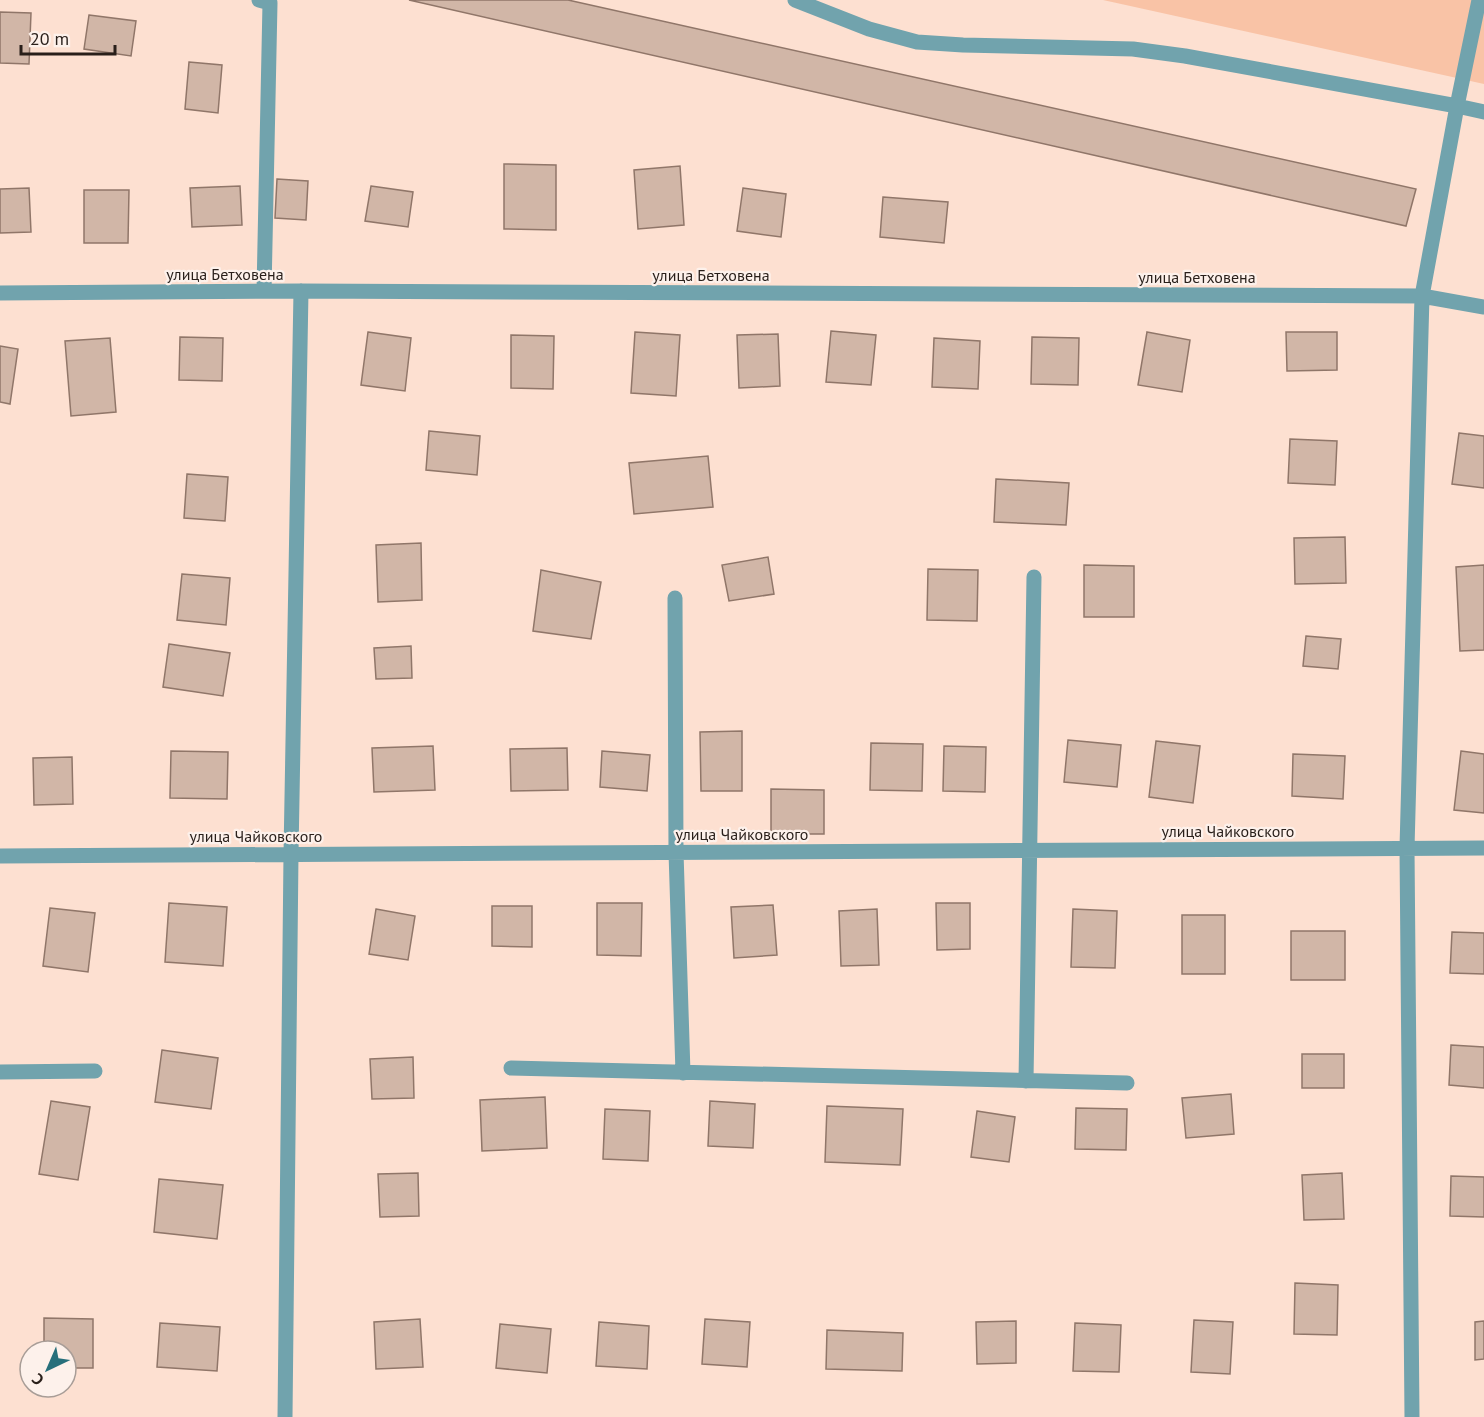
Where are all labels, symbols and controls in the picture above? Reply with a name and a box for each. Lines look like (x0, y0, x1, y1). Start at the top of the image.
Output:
scale bar (21, 18, 116, 56)
text: 20 m (30, 27, 69, 50)
street label: улица Бетховена (166, 264, 284, 284)
street label: улица Бетховена (652, 265, 770, 285)
street label: улица Бетховена (1138, 267, 1256, 287)
street label: улица Чайковского (1162, 821, 1294, 841)
street label: улица Чайковского (676, 824, 808, 844)
street label: улица Чайковского (190, 826, 322, 846)
north arrow (18, 1339, 78, 1399)
text: С (27, 1369, 48, 1390)

